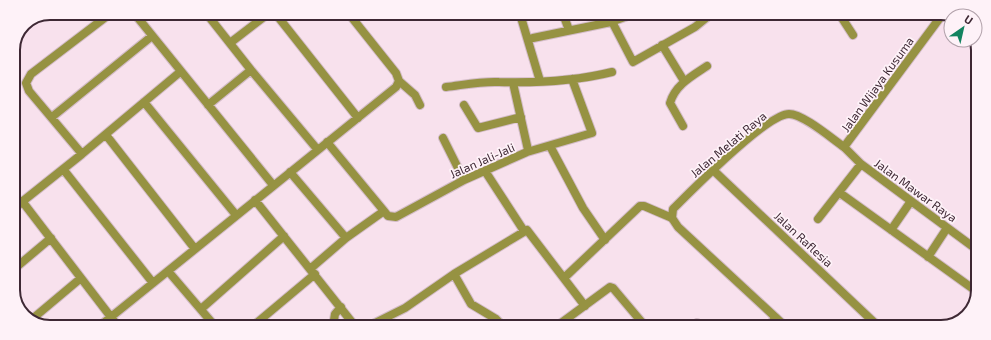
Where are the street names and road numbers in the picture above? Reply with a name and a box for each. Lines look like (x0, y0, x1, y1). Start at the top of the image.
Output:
street label: Jalan Wijaya Kusuma (838, 34, 917, 135)
street label: Jalan Melati Raya (687, 108, 769, 180)
street label: Jalan Jali-Jali (447, 139, 517, 181)
street label: Jalan Mawar Raya (872, 155, 960, 225)
street label: Jalan Raflesia (772, 208, 836, 270)

